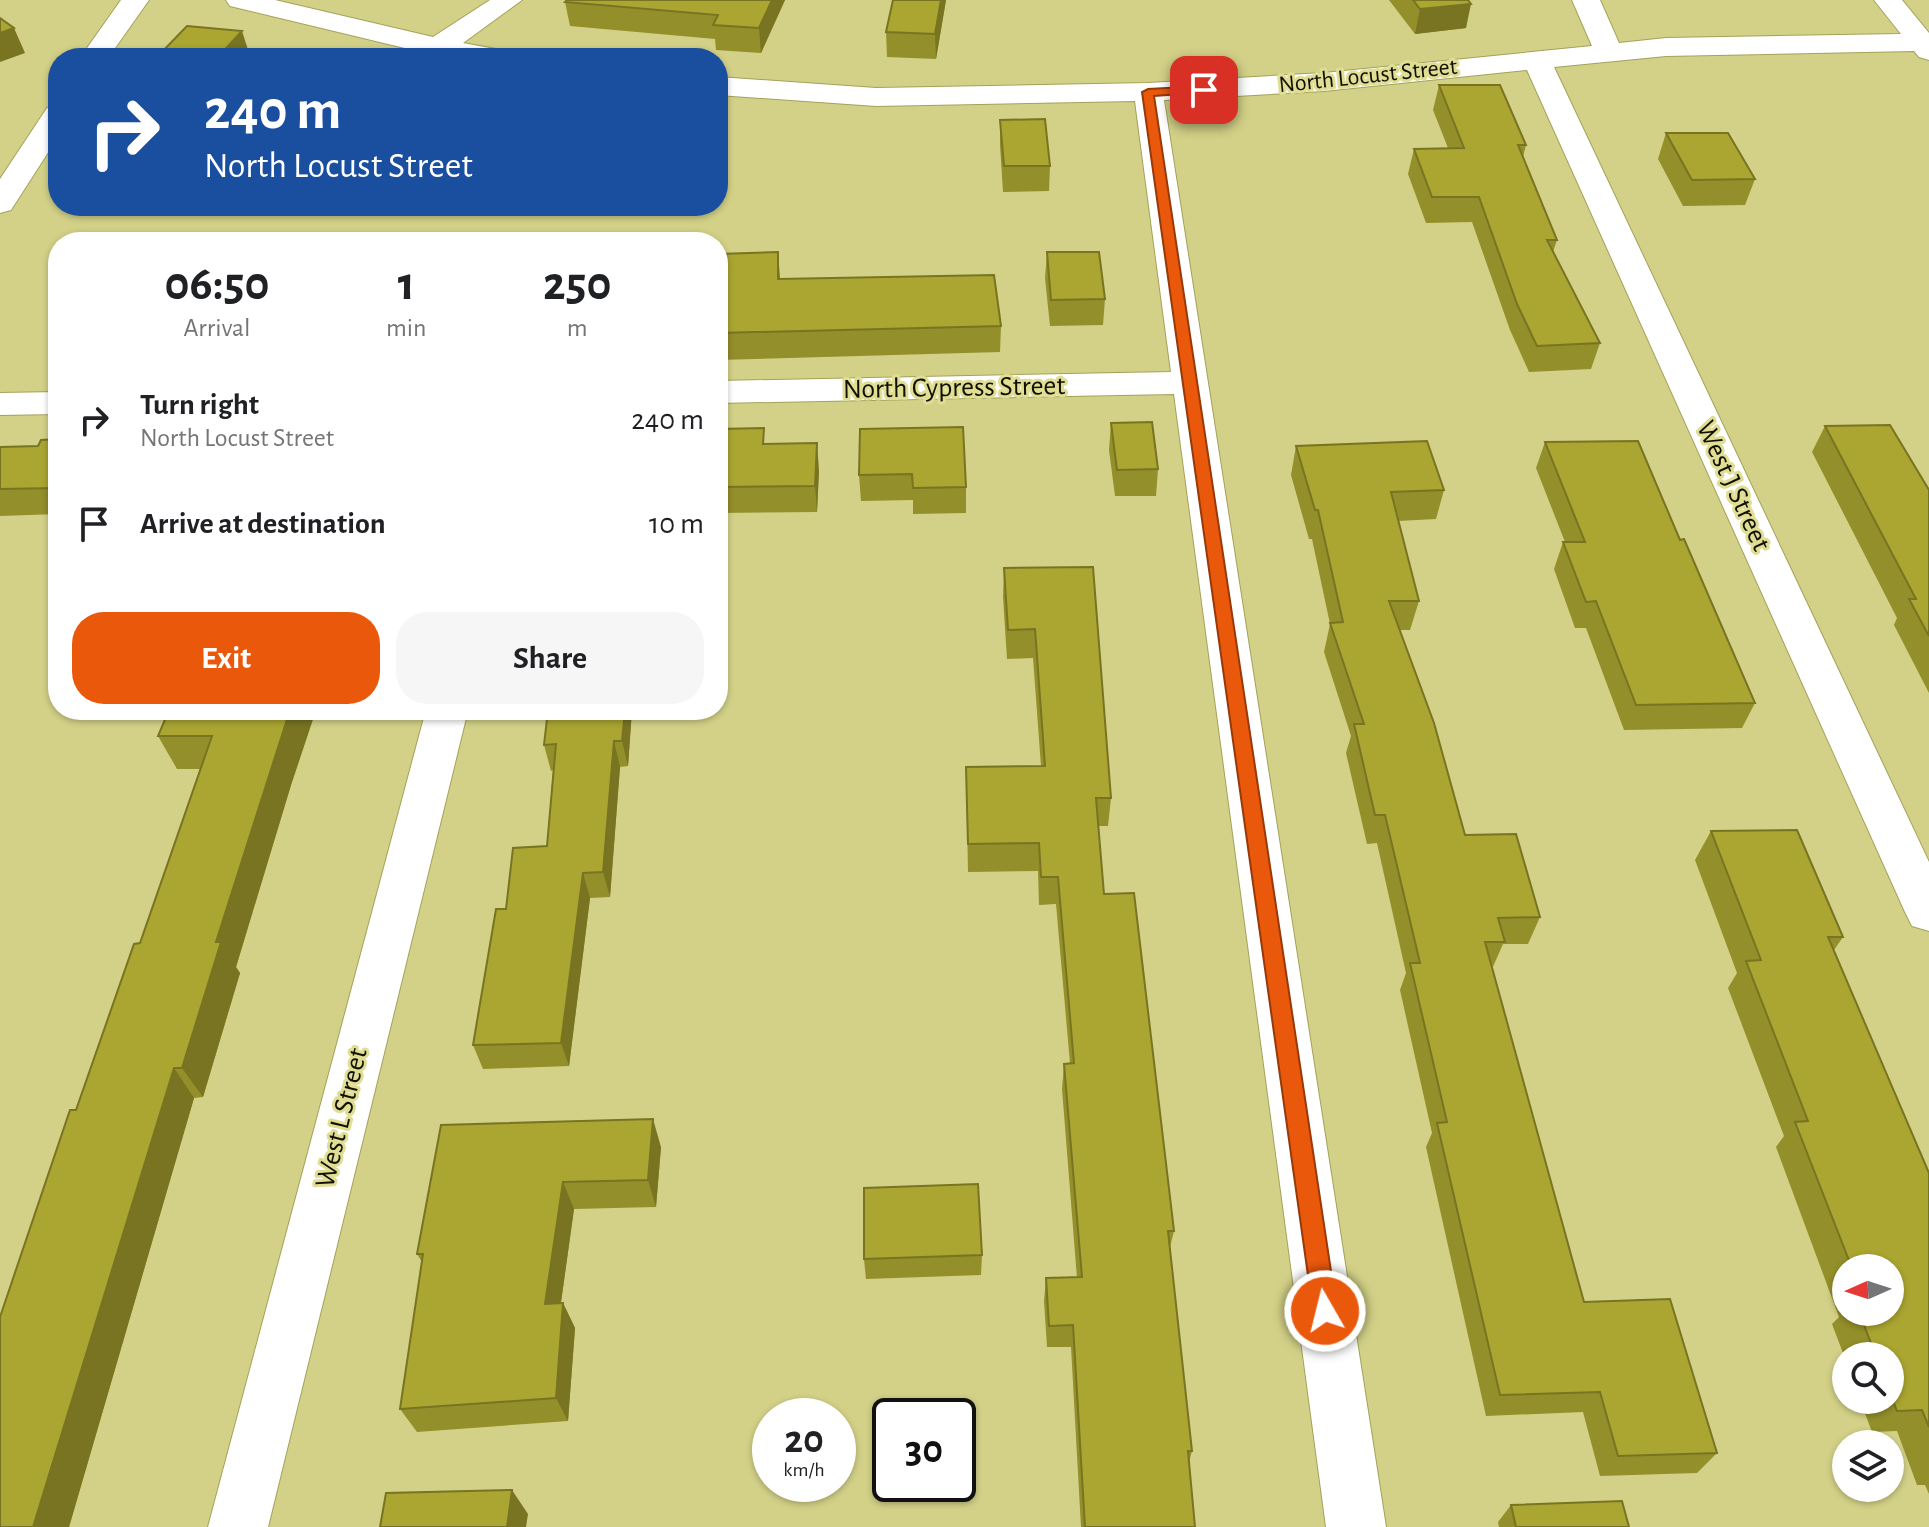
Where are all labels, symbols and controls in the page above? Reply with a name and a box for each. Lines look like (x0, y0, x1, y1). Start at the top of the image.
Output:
street label: North Locust Street (1278, 55, 1459, 97)
pin (1170, 56, 1238, 124)
icon: arrive (1182, 68, 1226, 112)
icon: right (72, 80, 176, 184)
text: 240 m (204, 83, 341, 139)
text: North Locust Street (204, 148, 473, 184)
text: 06:50 (165, 261, 269, 309)
text: 1 (398, 261, 415, 309)
text: 250 (543, 261, 611, 309)
text: Arrival (184, 315, 250, 341)
text: min (386, 315, 427, 341)
text: m (567, 315, 588, 341)
street label: North Cypress Street (842, 372, 1066, 404)
text: Turn right (140, 390, 259, 420)
icon: right (72, 398, 116, 442)
text: 240 m (631, 405, 704, 435)
street label: West J Street (1691, 417, 1775, 555)
text: North Locust Street (140, 425, 334, 451)
icon: arrive (72, 502, 116, 546)
text: Arrive at destination (140, 509, 386, 539)
text: 10 m (649, 509, 704, 539)
button: Exit (72, 612, 380, 704)
button: Share (396, 612, 704, 704)
street label: West L Street (311, 1045, 373, 1191)
north arrow (1832, 1254, 1904, 1326)
map controls (1832, 1254, 1904, 1502)
position arrow (1283, 1269, 1367, 1353)
button: search (1832, 1342, 1904, 1414)
speed limit sign: 30 (872, 1398, 976, 1502)
text: 20 (784, 1420, 824, 1460)
button: layers (1832, 1430, 1904, 1502)
text: km/h (783, 1460, 825, 1480)

